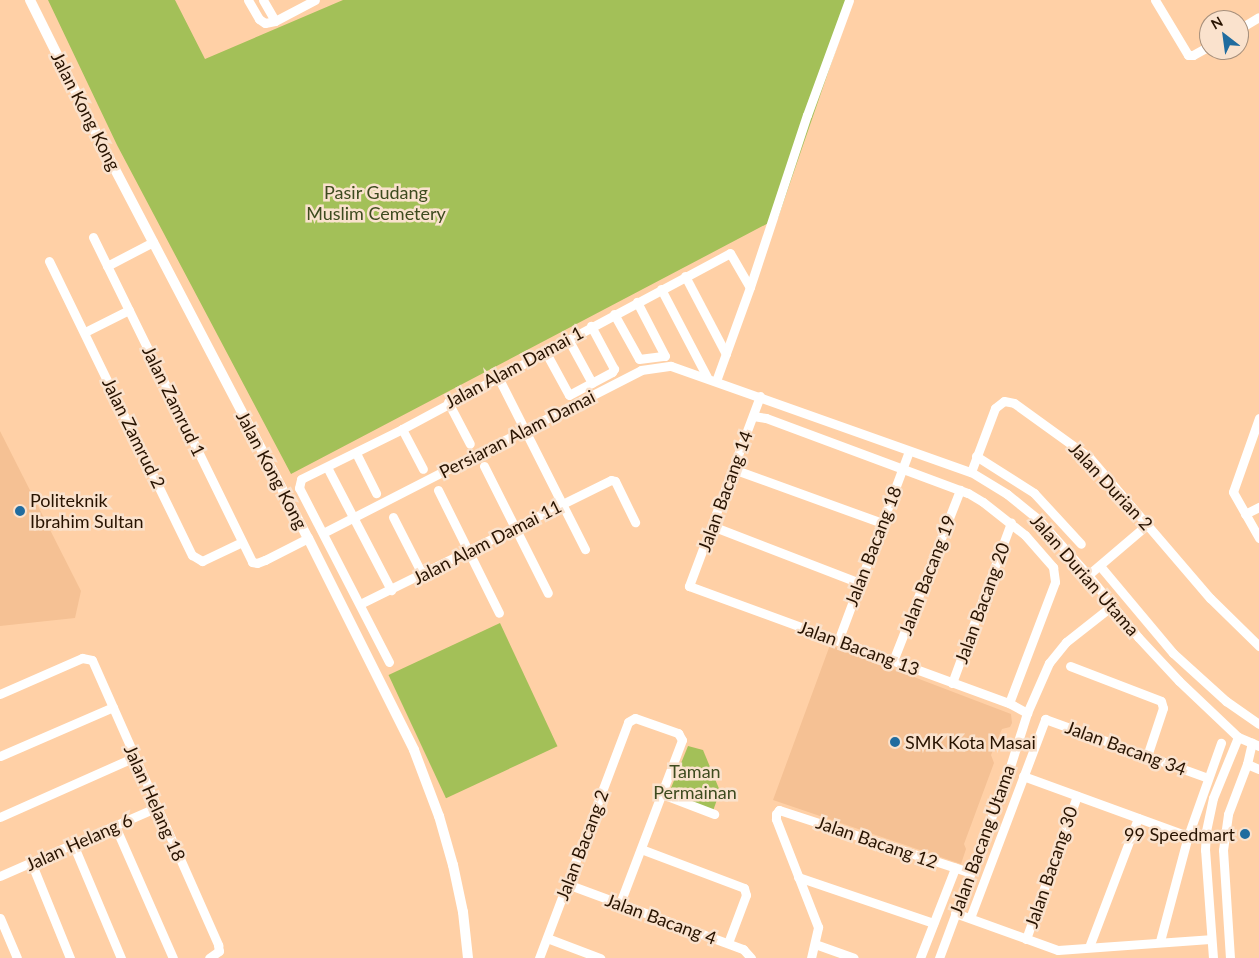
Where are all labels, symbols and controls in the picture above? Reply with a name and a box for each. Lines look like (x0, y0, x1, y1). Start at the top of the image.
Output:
north arrow (1199, 10, 1249, 60)
text: N (1208, 12, 1226, 33)
street label: Jalan Kong Kong (47, 48, 125, 174)
park label: Pasir Gudang Muslim Cemetery (306, 182, 446, 224)
street label: Jalan Alam Damai 1 (441, 321, 587, 413)
street label: Jalan Zamrud 1 (138, 342, 210, 460)
street label: Jalan Zamrud 2 (98, 374, 170, 492)
street label: Persiaran Alam Damai (435, 385, 599, 483)
street label: Jalan Kong Kong (232, 407, 312, 533)
street label: Jalan Bacang 14 (693, 428, 757, 554)
street label: Jalan Durian 2 (1065, 437, 1157, 535)
street label: Jalan Bacang 18 (840, 483, 906, 609)
place label: Politeknik Ibrahim Sultan (30, 490, 143, 532)
street label: Jalan Alam Damai 11 (409, 495, 565, 589)
marker: Politeknik Ibrahim Sultan (14, 505, 26, 517)
street label: Jalan Durian Utama (1026, 510, 1144, 640)
street label: Jalan Bacang 19 (894, 512, 960, 638)
street label: Jalan Bacang 20 (950, 540, 1014, 666)
street label: Jalan Bacang 13 (796, 616, 922, 680)
street label: Jalan Bacang 34 (1063, 716, 1189, 780)
place label: SMK Kota Masai (905, 731, 1036, 753)
marker: SMK Kota Masai (889, 736, 901, 748)
street label: Jalan Helang 18 (120, 741, 190, 865)
park label: Taman Permainan (653, 761, 737, 804)
street label: Jalan Bacang Utama (945, 762, 1019, 918)
street label: Jalan Bacang 2 (551, 787, 613, 903)
street label: Jalan Bacang 30 (1020, 803, 1082, 931)
street label: Jalan Helang 6 (22, 809, 136, 875)
street label: Jalan Bacang 12 (813, 811, 941, 873)
place label: 99 Speedmart (1124, 823, 1235, 845)
marker: 99 Speedmart (1239, 828, 1251, 840)
street label: Jalan Bacang 4 (603, 889, 719, 949)

